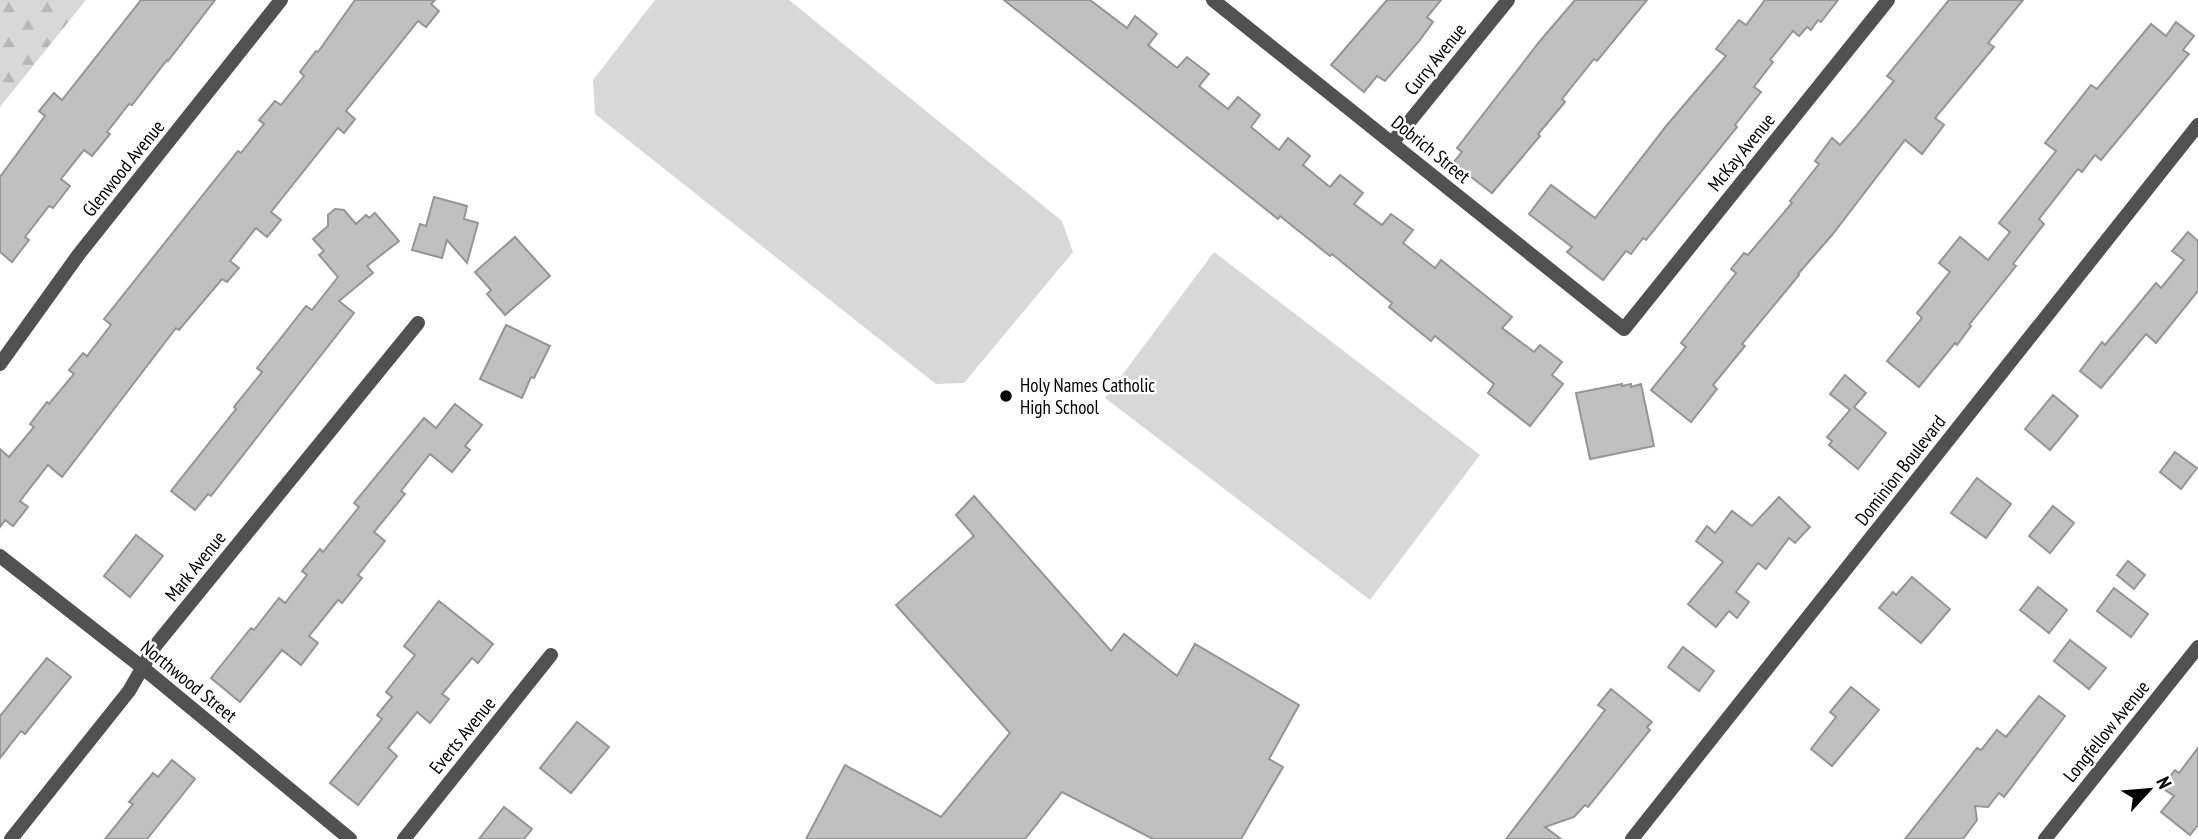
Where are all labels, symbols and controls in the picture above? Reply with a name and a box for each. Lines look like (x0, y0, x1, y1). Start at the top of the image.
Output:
street label: Curry Avenue (1399, 18, 1471, 100)
street label: McKay Avenue (1702, 108, 1780, 196)
street label: Dobrich Street (1387, 110, 1476, 188)
street label: Glenwood Avenue (77, 115, 169, 221)
place label: Holy Names Catholic High School (1020, 373, 1155, 419)
marker: Holy Names Catholic High School (998, 388, 1014, 404)
street label: Dominion Boulevard (1849, 410, 1951, 530)
street label: Mark Avenue (159, 526, 231, 606)
street label: Northwood Street (136, 635, 243, 728)
street label: Longfellow Avenue (2058, 675, 2154, 787)
street label: Everts Avenue (424, 691, 500, 778)
north arrow (2114, 755, 2184, 825)
text: N (2151, 773, 2177, 792)

